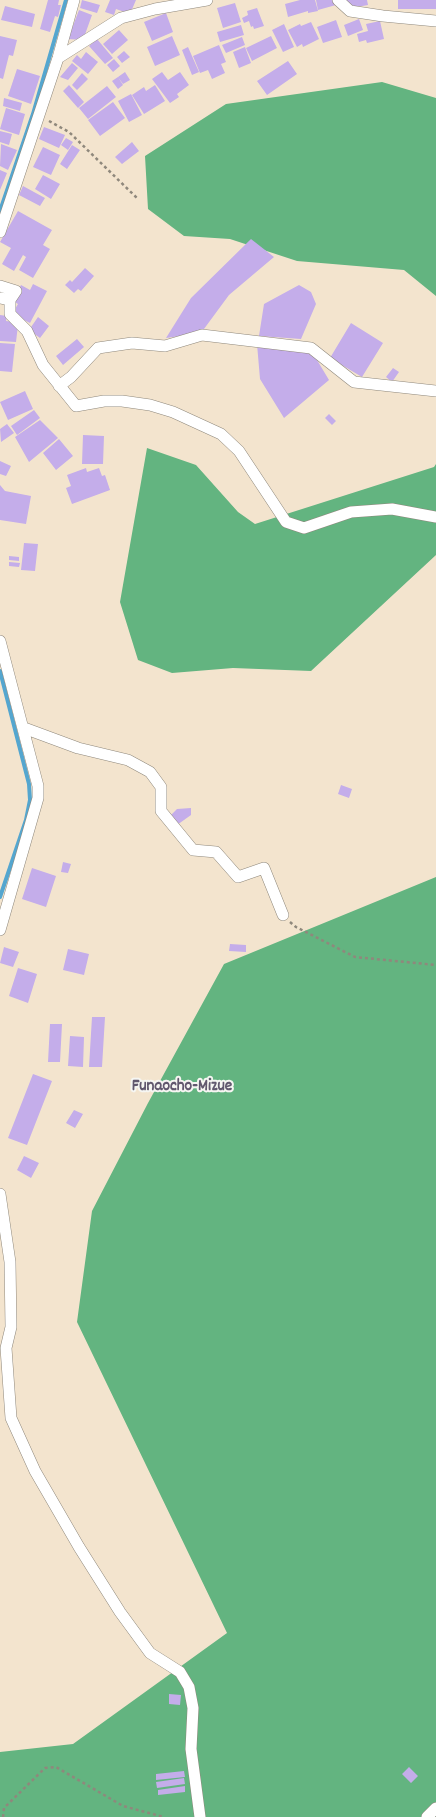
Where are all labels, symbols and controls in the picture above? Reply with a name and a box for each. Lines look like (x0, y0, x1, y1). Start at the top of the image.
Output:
district label: Funaocho-Mizue (132, 1078, 232, 1098)

